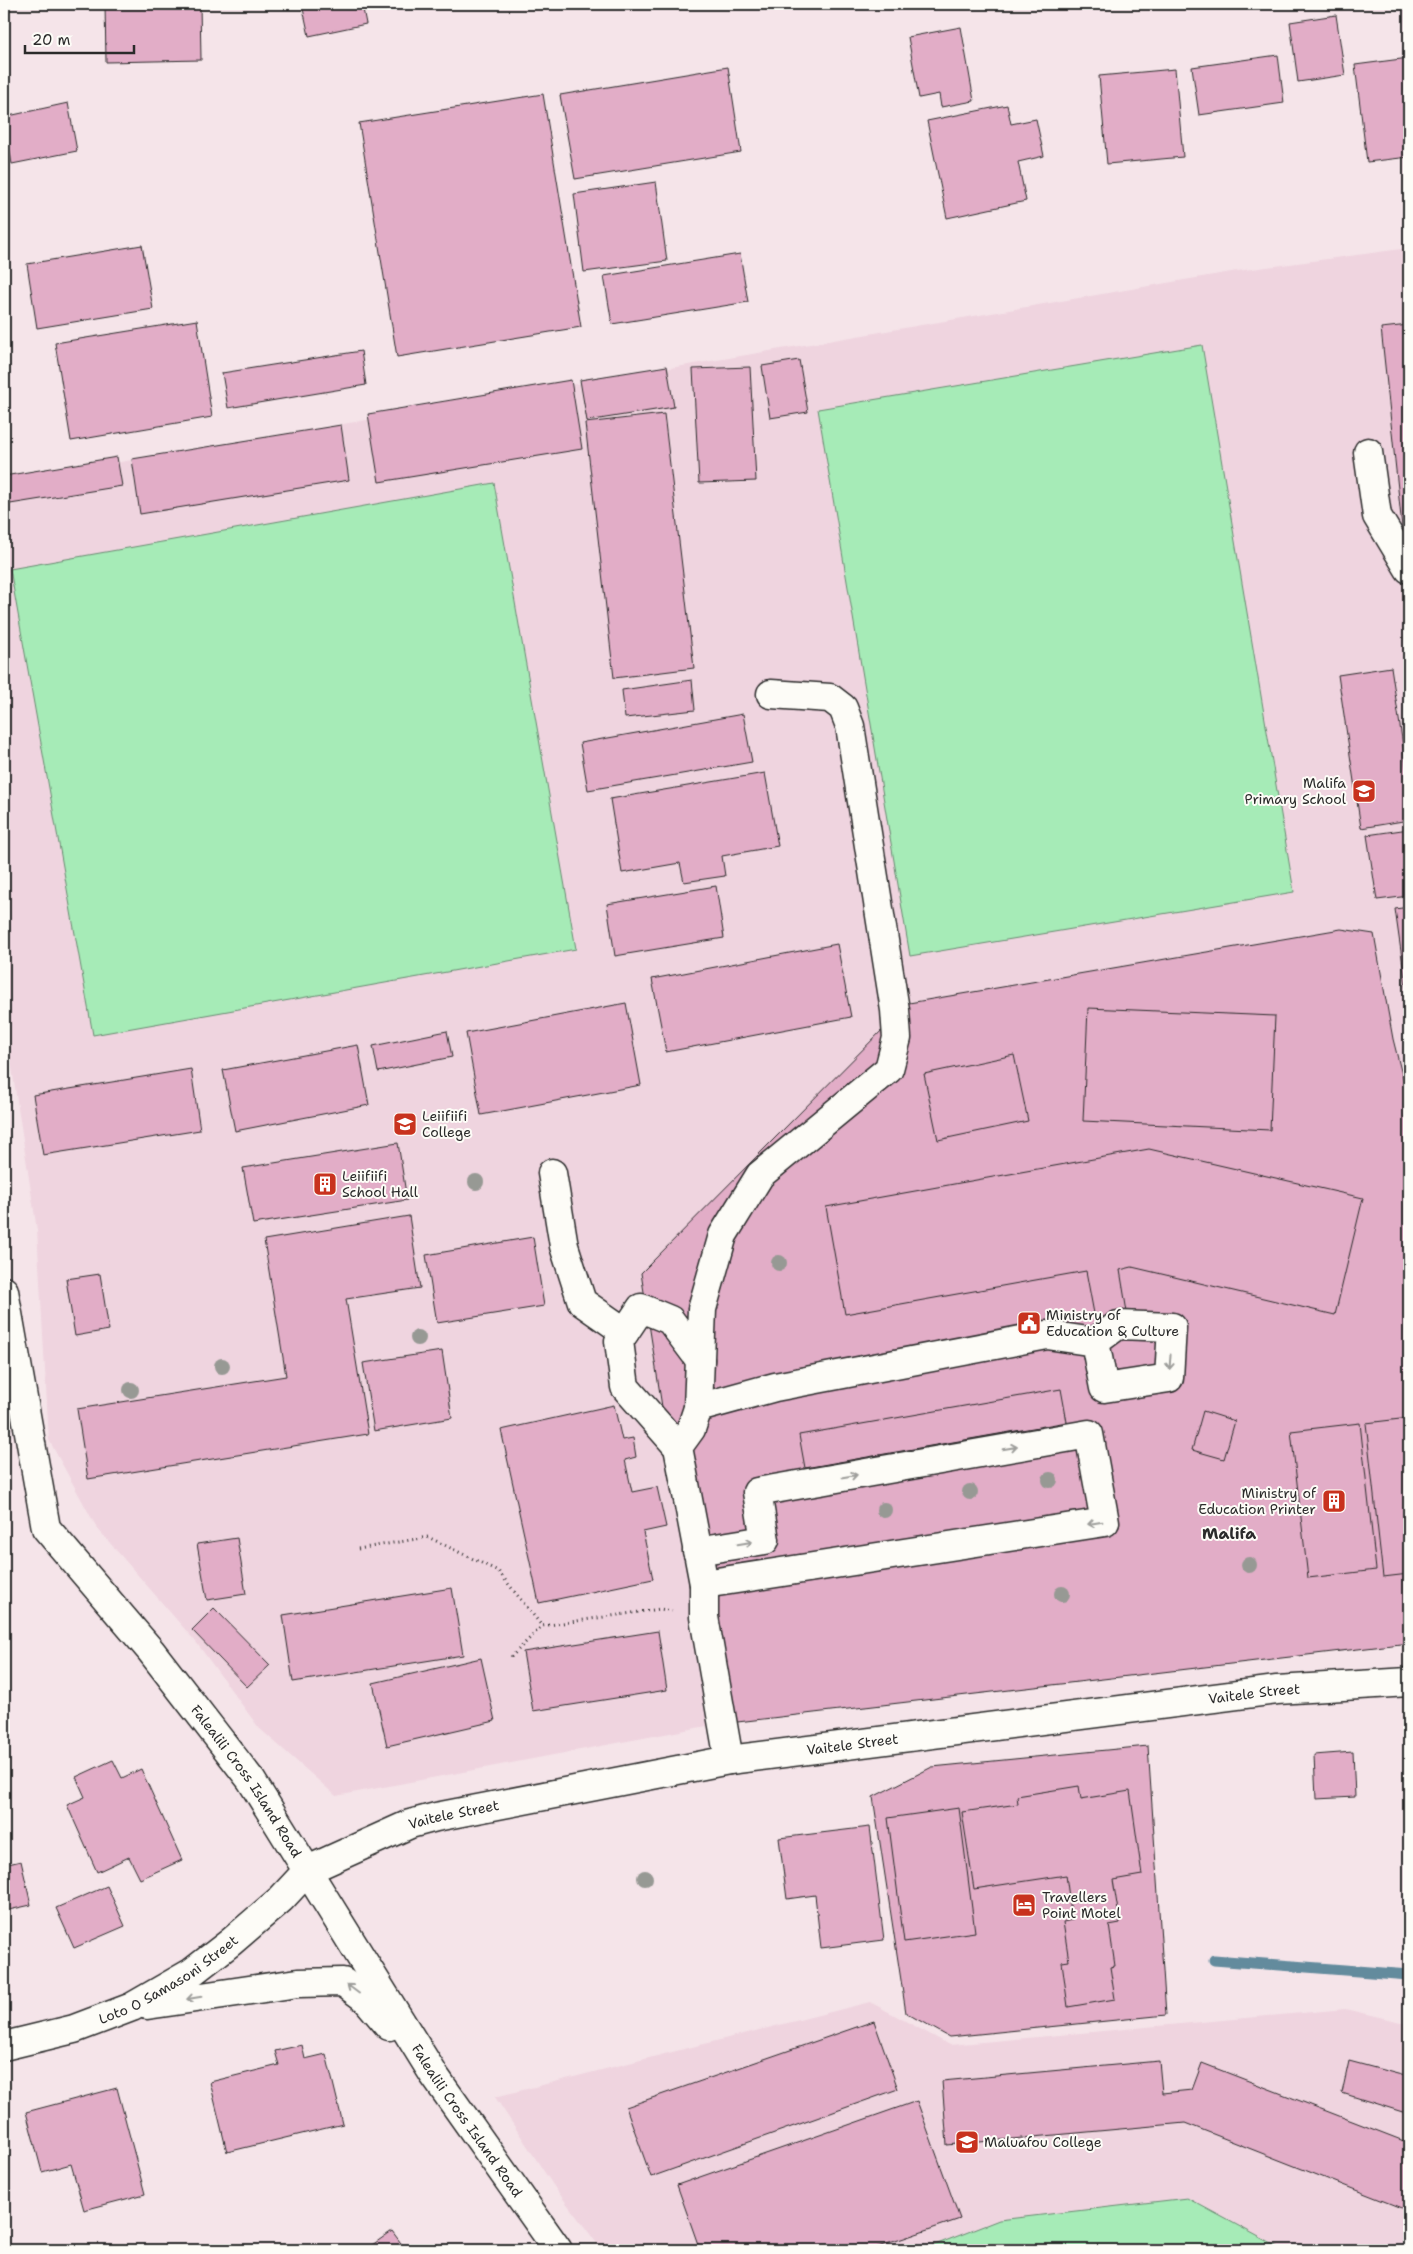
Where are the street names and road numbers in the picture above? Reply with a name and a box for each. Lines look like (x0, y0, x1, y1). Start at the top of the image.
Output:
street label: Vaitele Street (1207, 1680, 1301, 1708)
street label: Falealili Cross Island Road (187, 1701, 306, 1861)
street label: Vaitele Street (805, 1729, 899, 1759)
street label: Vaitele Street (406, 1796, 501, 1833)
street label: Loto O Samasoni Street (96, 1931, 242, 2028)
street label: Falealili Cross Island Road (408, 2041, 527, 2201)

